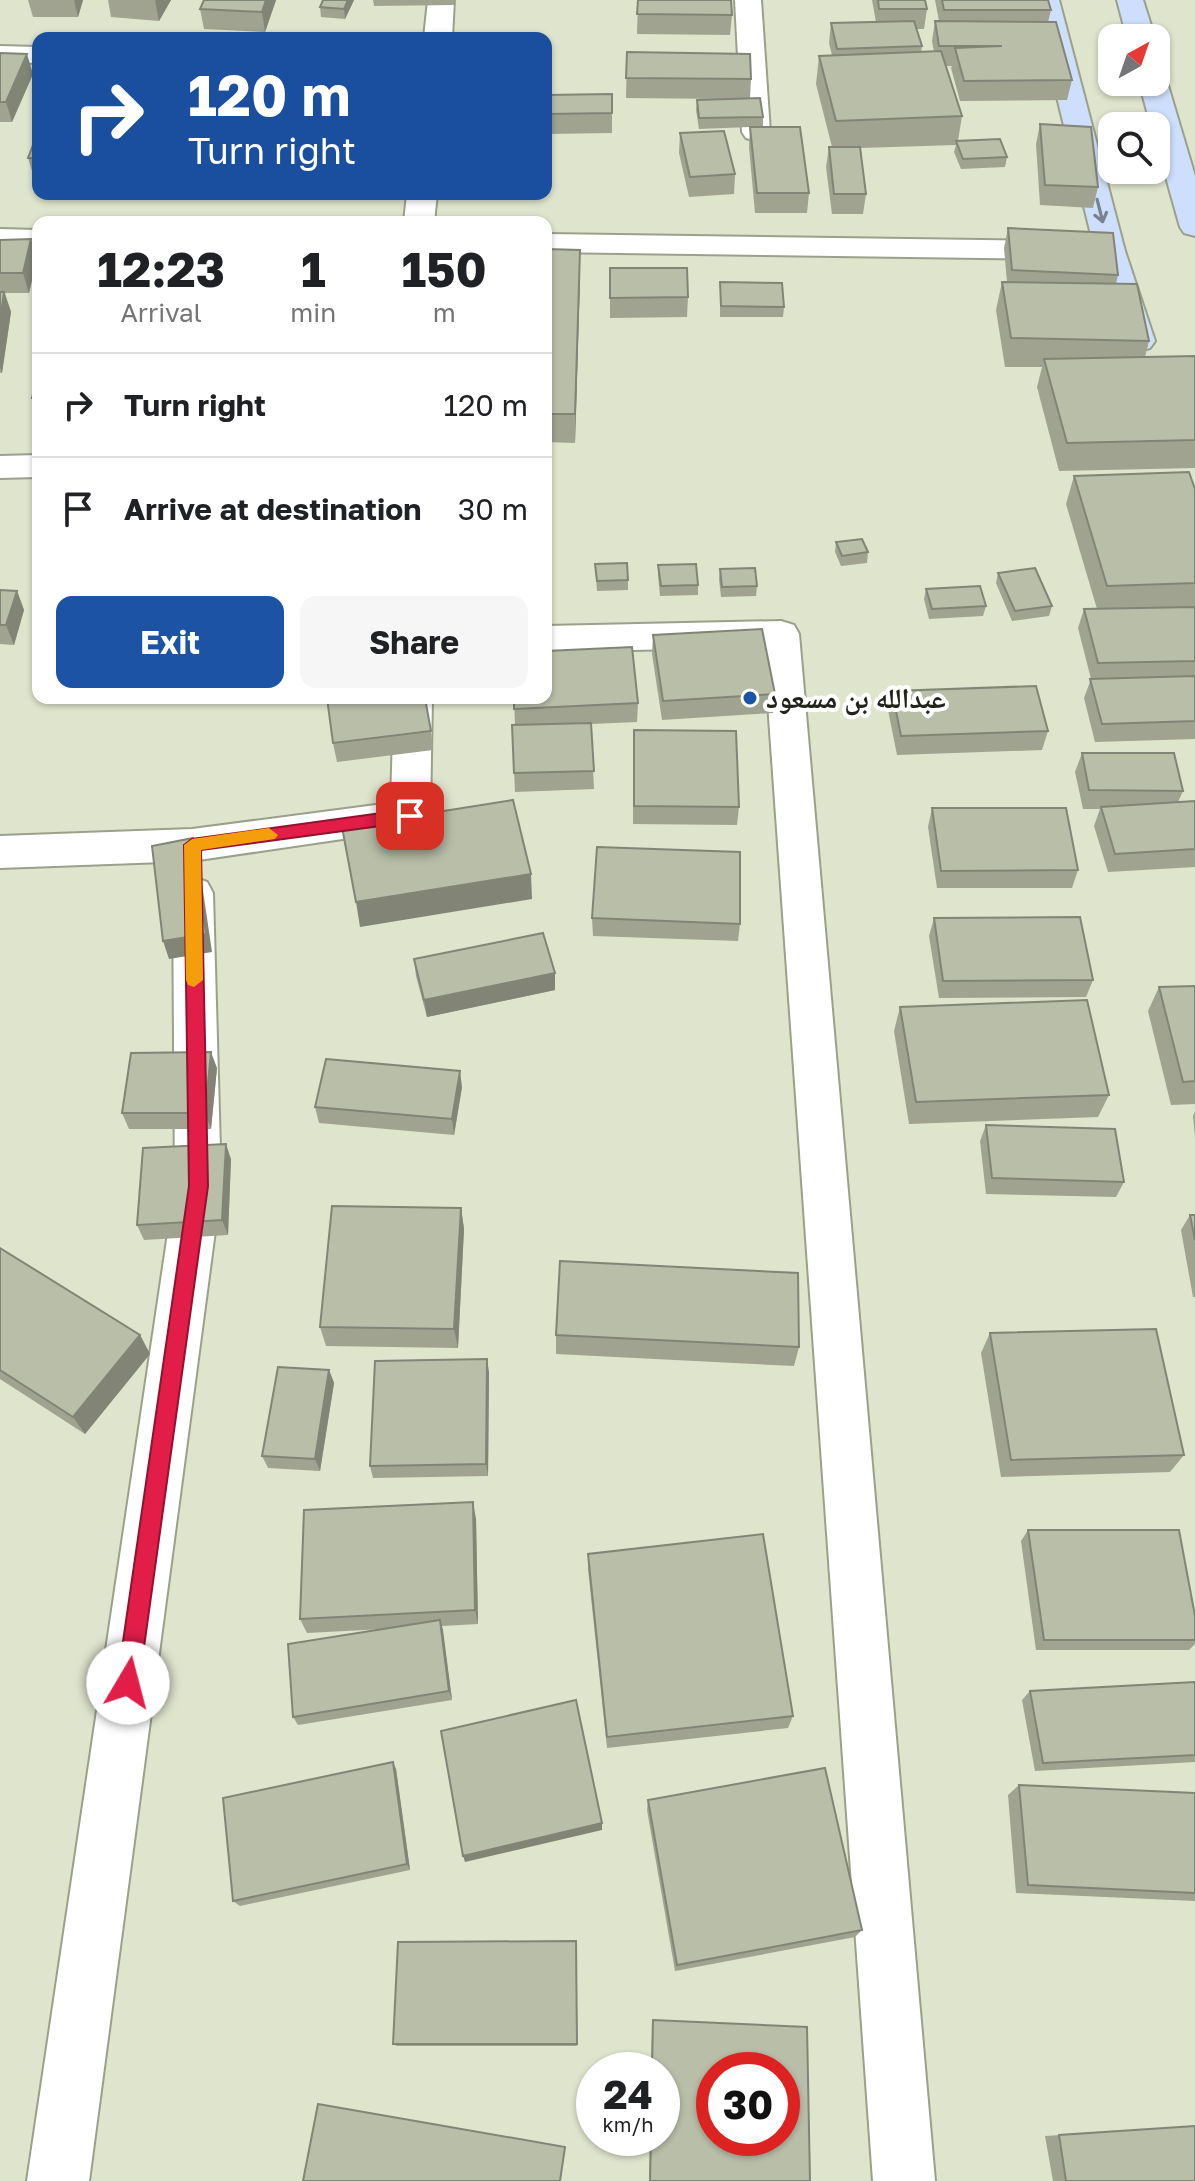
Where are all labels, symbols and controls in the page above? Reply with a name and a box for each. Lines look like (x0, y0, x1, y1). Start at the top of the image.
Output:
north arrow (1098, 24, 1170, 96)
map controls (1098, 24, 1170, 184)
text: 120 m (188, 61, 350, 128)
icon: right (56, 64, 160, 168)
button: search (1098, 112, 1170, 184)
text: Turn right (188, 129, 356, 172)
one-way arrow (1093, 198, 1108, 224)
text: 12:23 (97, 240, 225, 298)
text: 1 (301, 240, 326, 298)
text: 150 (402, 240, 487, 298)
text: Arrival (120, 297, 202, 328)
text: min (290, 297, 336, 328)
text: m (433, 297, 456, 328)
icon: right (56, 383, 100, 427)
text: Turn right (124, 387, 266, 423)
text: 120 m (443, 387, 528, 423)
icon: arrive (56, 487, 100, 531)
text: Arrive at destination (124, 491, 421, 527)
text: 30 m (458, 491, 528, 527)
button: Exit (56, 596, 284, 688)
button: Share (300, 596, 528, 688)
place label: عبدالله بن مسعود (766, 681, 946, 716)
marker: عبدالله بن مسعود (741, 689, 759, 707)
pin (376, 782, 444, 850)
icon: arrive (388, 794, 432, 838)
position arrow (86, 1641, 170, 1725)
speed limit sign: 30 (696, 2052, 800, 2156)
text: 24 (603, 2070, 653, 2118)
text: km/h (603, 2112, 653, 2136)

